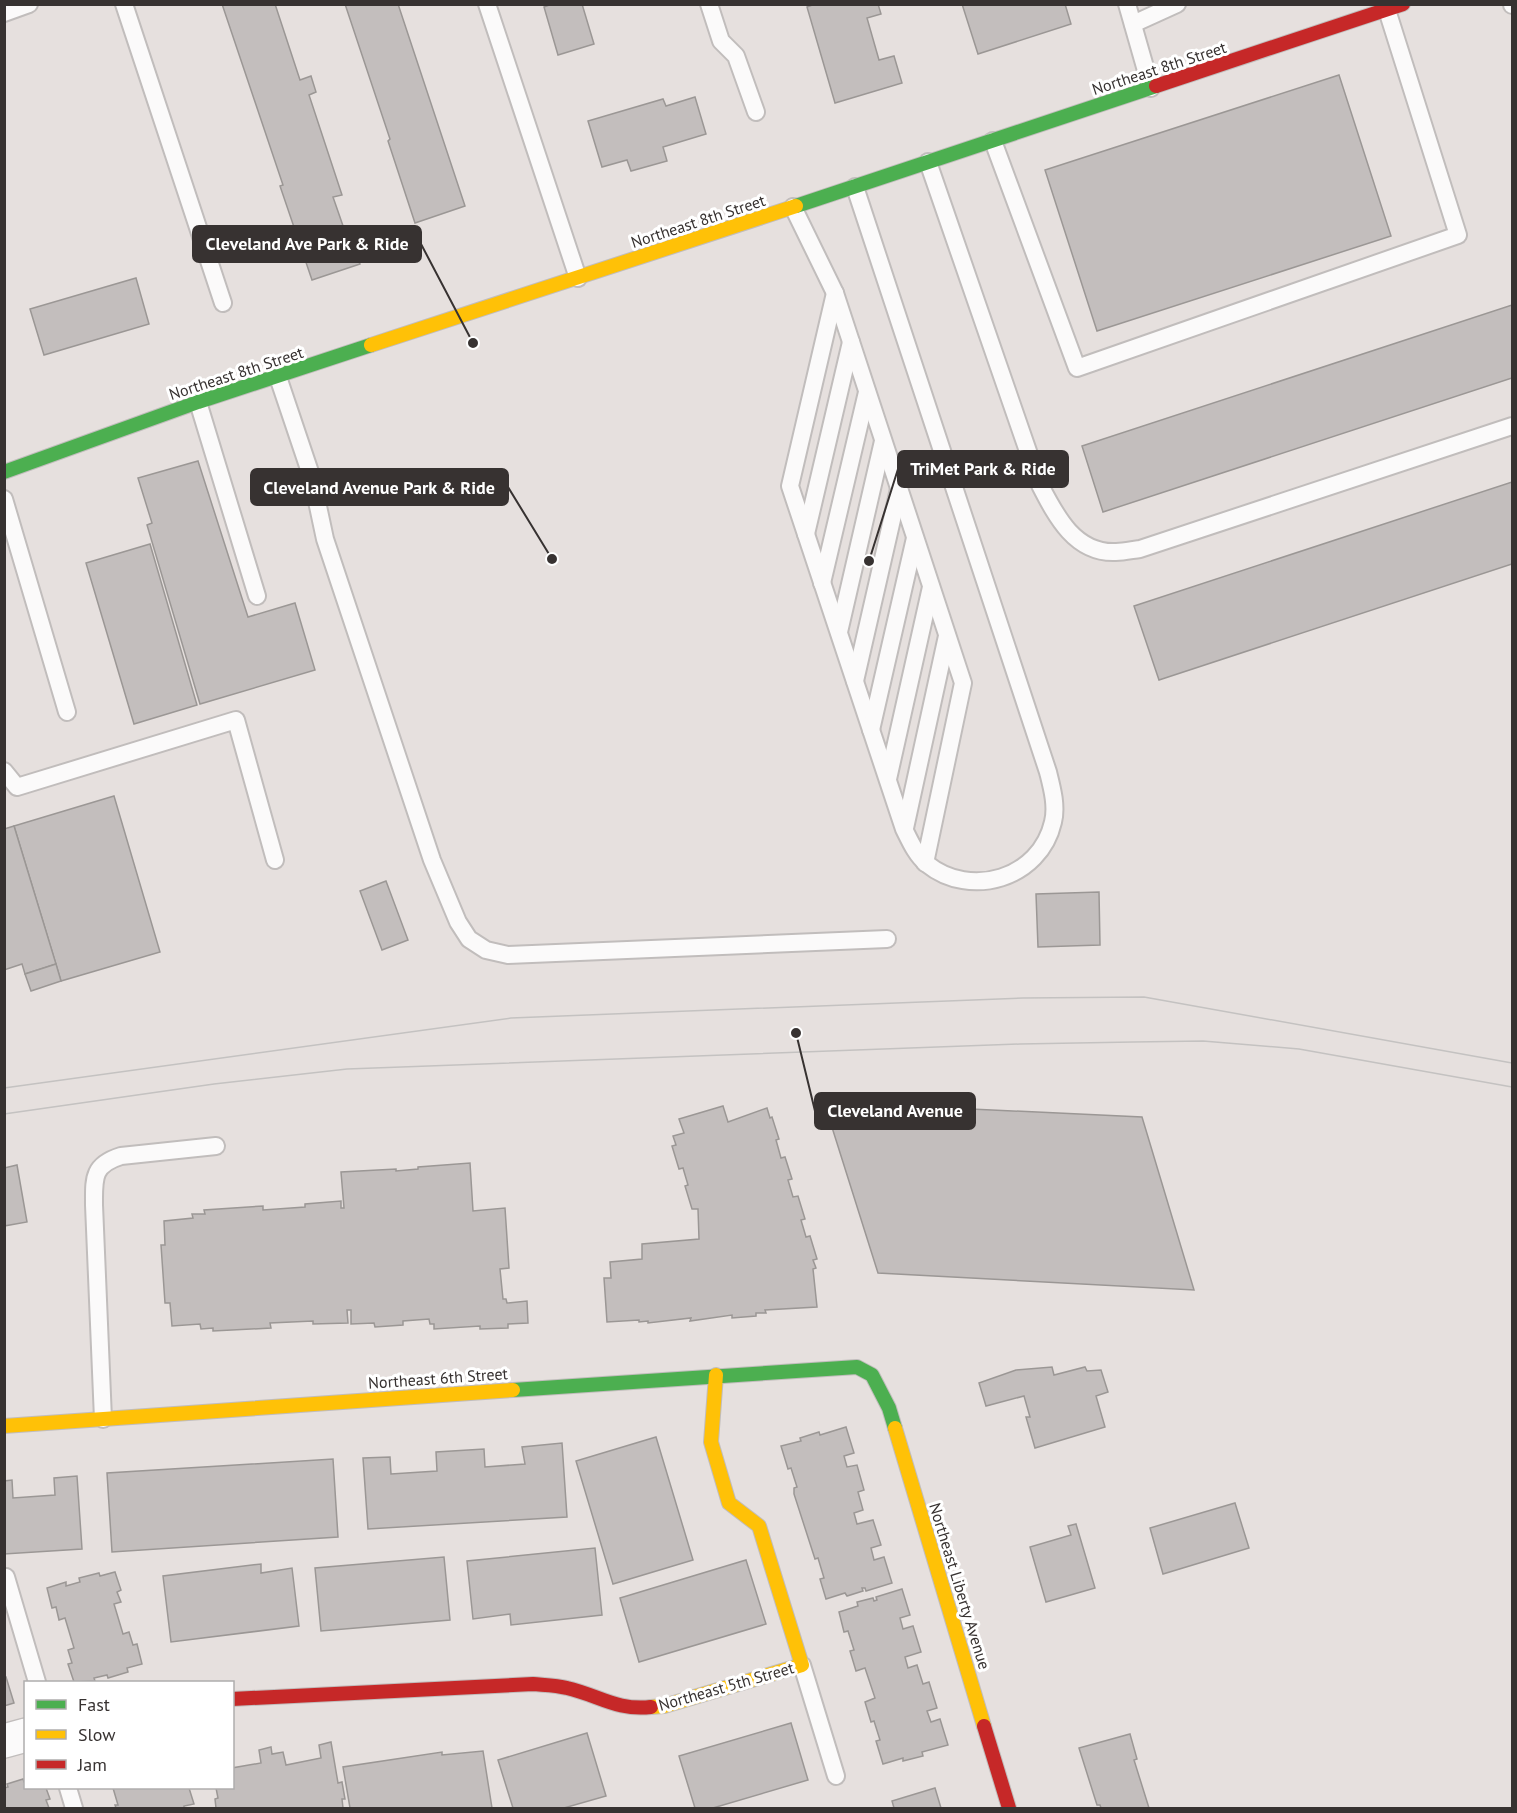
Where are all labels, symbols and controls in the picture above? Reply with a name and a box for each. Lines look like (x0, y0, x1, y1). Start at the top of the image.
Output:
street label: Northeast 8th Street (1089, 37, 1229, 99)
street label: Northeast 8th Street (628, 190, 768, 252)
callout: Cleveland Ave Park & Ride (193, 226, 421, 262)
text: Cleveland Ave Park & Ride (205, 232, 409, 255)
street label: Northeast 8th Street (166, 342, 306, 404)
callout: TriMet Park & Ride (898, 451, 1068, 487)
text: TriMet Park & Ride (910, 457, 1056, 480)
callout: Cleveland Avenue Park & Ride (251, 469, 508, 505)
text: Cleveland Avenue Park & Ride (263, 476, 495, 499)
callout: Cleveland Avenue (815, 1093, 975, 1129)
text: Cleveland Avenue (827, 1099, 963, 1122)
street label: Northeast 6th Street (367, 1363, 509, 1393)
street label: Northeast Liberty Avenue (925, 1500, 995, 1672)
street label: Northeast 5th Street (656, 1657, 797, 1715)
legend (24, 1681, 234, 1789)
text: Fast (78, 1693, 110, 1716)
text: Slow (78, 1723, 116, 1746)
text: Jam (77, 1753, 107, 1776)

